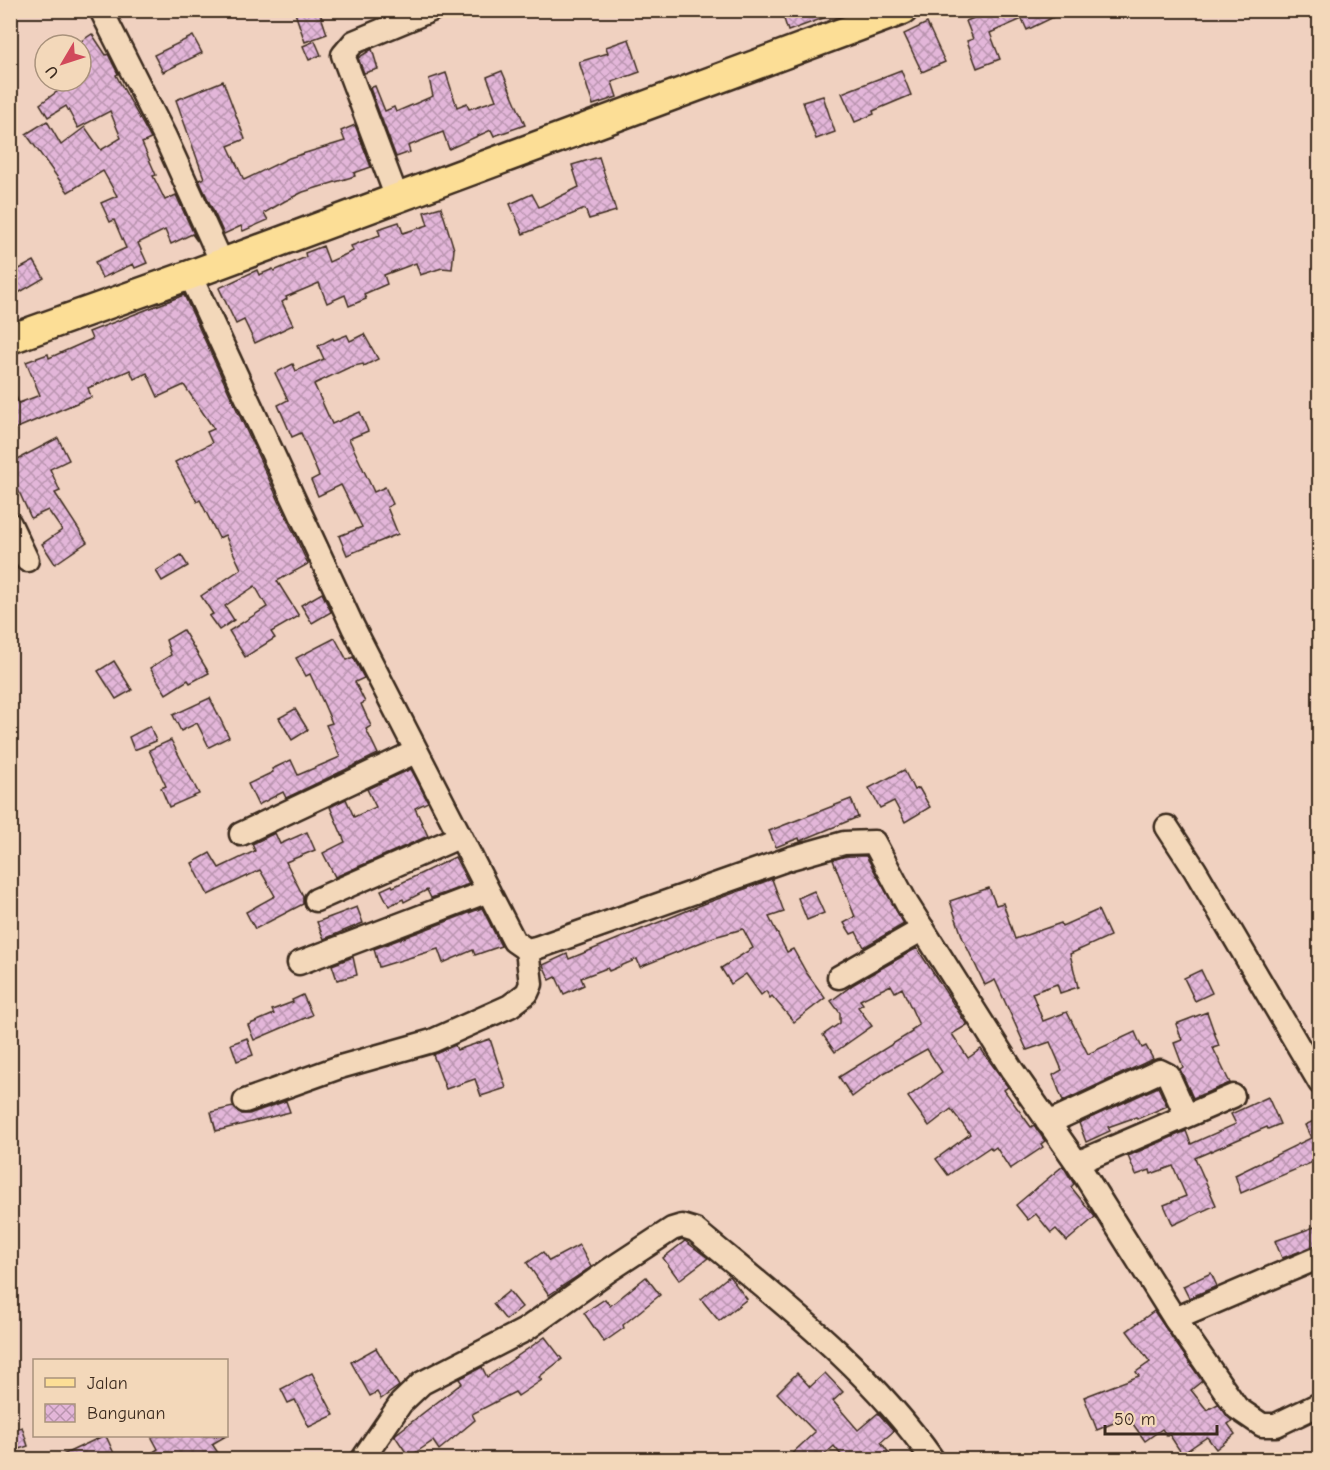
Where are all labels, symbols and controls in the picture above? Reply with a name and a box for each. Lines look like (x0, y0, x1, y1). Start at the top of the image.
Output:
north arrow (33, 33, 93, 93)
text: U (42, 62, 62, 82)
legend (33, 1359, 228, 1437)
text: Jalan (87, 1373, 128, 1394)
scale bar (1105, 1398, 1218, 1436)
text: Bangunan (87, 1403, 165, 1424)
text: 50 m (1114, 1409, 1156, 1430)

